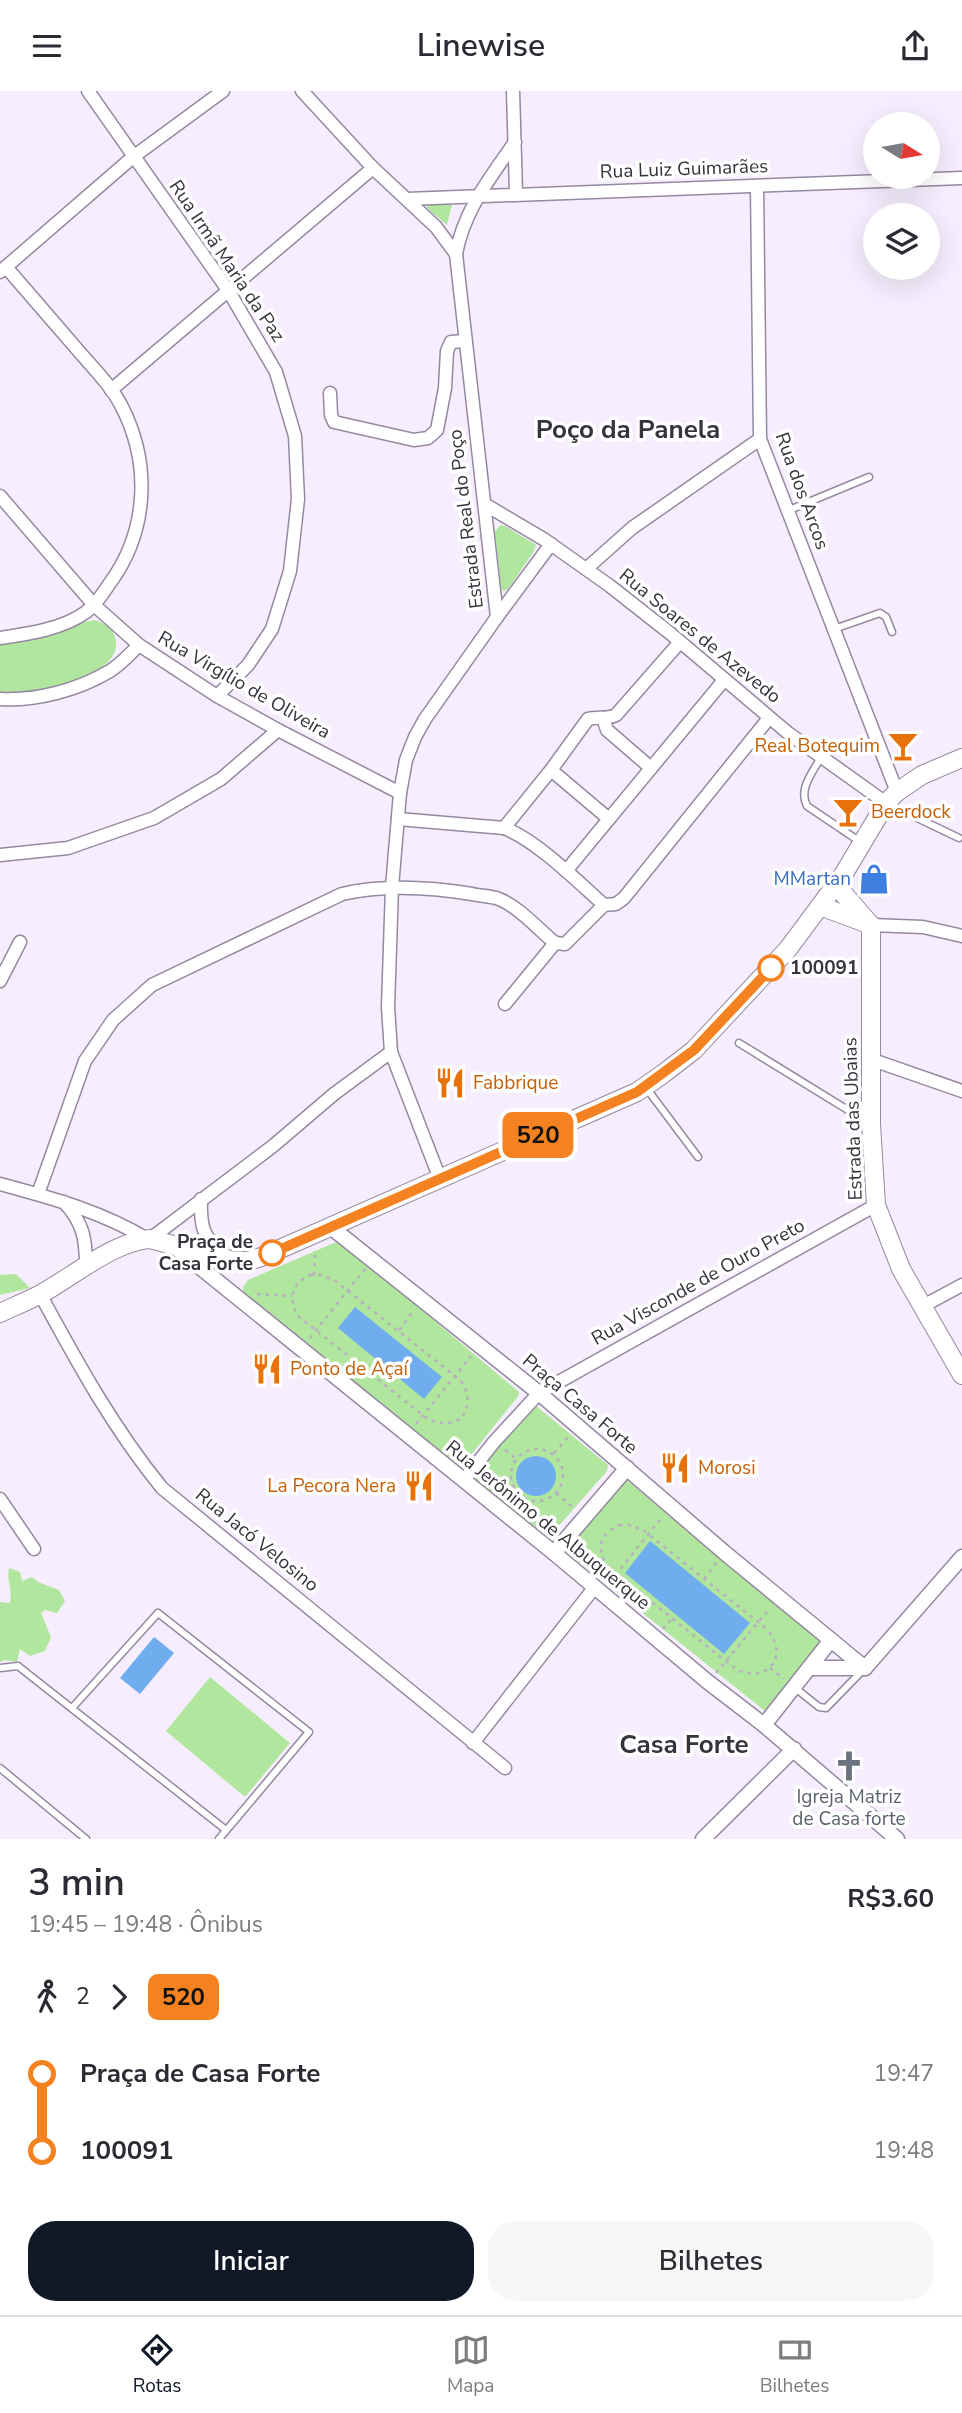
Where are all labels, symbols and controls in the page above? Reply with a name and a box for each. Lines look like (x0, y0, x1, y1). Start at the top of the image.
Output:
text: Linewise (417, 24, 545, 67)
icon: menu (28, 27, 66, 65)
icon: share (896, 27, 934, 65)
north arrow (863, 112, 940, 189)
map controls (863, 112, 940, 280)
street label: Rua Luiz Guimarães (599, 153, 769, 185)
street label: Rua Irmã Maria da Paz (163, 175, 291, 347)
button: layers (863, 203, 940, 280)
district label: Poço da Panela (536, 412, 720, 447)
street label: Estrada Real do Poço (442, 428, 490, 610)
street label: Rua dos Arcos (769, 429, 835, 553)
street label: Rua Soares de Azevedo (614, 563, 786, 709)
street label: Rua Virgílio de Oliveira (153, 625, 335, 745)
bar icon: Real Botequim (886, 729, 920, 763)
place label: Real Botequim (754, 733, 880, 759)
bar icon: Beerdock (831, 795, 865, 829)
place label: Beerdock (871, 799, 951, 825)
shop icon: MMartan (857, 862, 891, 896)
place label: MMartan (774, 866, 851, 892)
marker: 100091 (758, 955, 784, 981)
place label: 100091 (790, 955, 858, 981)
street label: Estrada das Ubaias (837, 1037, 869, 1201)
restaurant icon: Fabbrique (433, 1066, 467, 1100)
place label: Fabbrique (473, 1070, 558, 1096)
line badge: 520 (498, 1112, 578, 1158)
text: 520 (516, 1119, 560, 1151)
street label: Rua Visconde de Ouro Preto (587, 1212, 809, 1352)
place label: Praça de Casa Forte (158, 1229, 253, 1277)
marker: Praça de Casa Forte (259, 1240, 285, 1266)
street label: Praça Casa Forte (517, 1348, 643, 1460)
restaurant icon: Ponto de Açaí (250, 1352, 284, 1386)
place label: Ponto de Açaí (290, 1356, 410, 1382)
street label: Rua Jerônimo de Albuquerque (440, 1434, 656, 1616)
restaurant icon: Morosi (658, 1451, 692, 1485)
place label: Morosi (698, 1455, 756, 1481)
restaurant icon: La Pecora Nera (402, 1469, 436, 1503)
place label: La Pecora Nera (267, 1473, 396, 1499)
street label: Rua Jacó Velosino (190, 1482, 324, 1598)
district label: Casa Forte (619, 1727, 749, 1762)
church icon: Igreja Matriz de Casa forte (832, 1749, 866, 1783)
place label: Igreja Matriz de Casa forte (792, 1784, 906, 1832)
text: 3 min (28, 1857, 125, 1908)
text: R$3.60 (847, 1881, 934, 1916)
text: 19:45 – 19:48 · Ônibus (28, 1909, 263, 1940)
icon: walk (28, 1978, 66, 2016)
icon: forward (100, 1978, 138, 2016)
text: 2 (76, 1981, 90, 2012)
text: 520 (162, 1981, 205, 2013)
text: Praça de Casa Forte (80, 2056, 320, 2091)
text: 19:47 (874, 2058, 934, 2089)
text: 100091 (80, 2133, 174, 2168)
text: 19:48 (874, 2135, 934, 2166)
button: Iniciar (28, 2221, 474, 2301)
button: Bilhetes (488, 2221, 934, 2301)
tab: Rotas (133, 2331, 182, 2399)
tab: Mapa (447, 2331, 494, 2399)
tab: Bilhetes (760, 2331, 829, 2399)

